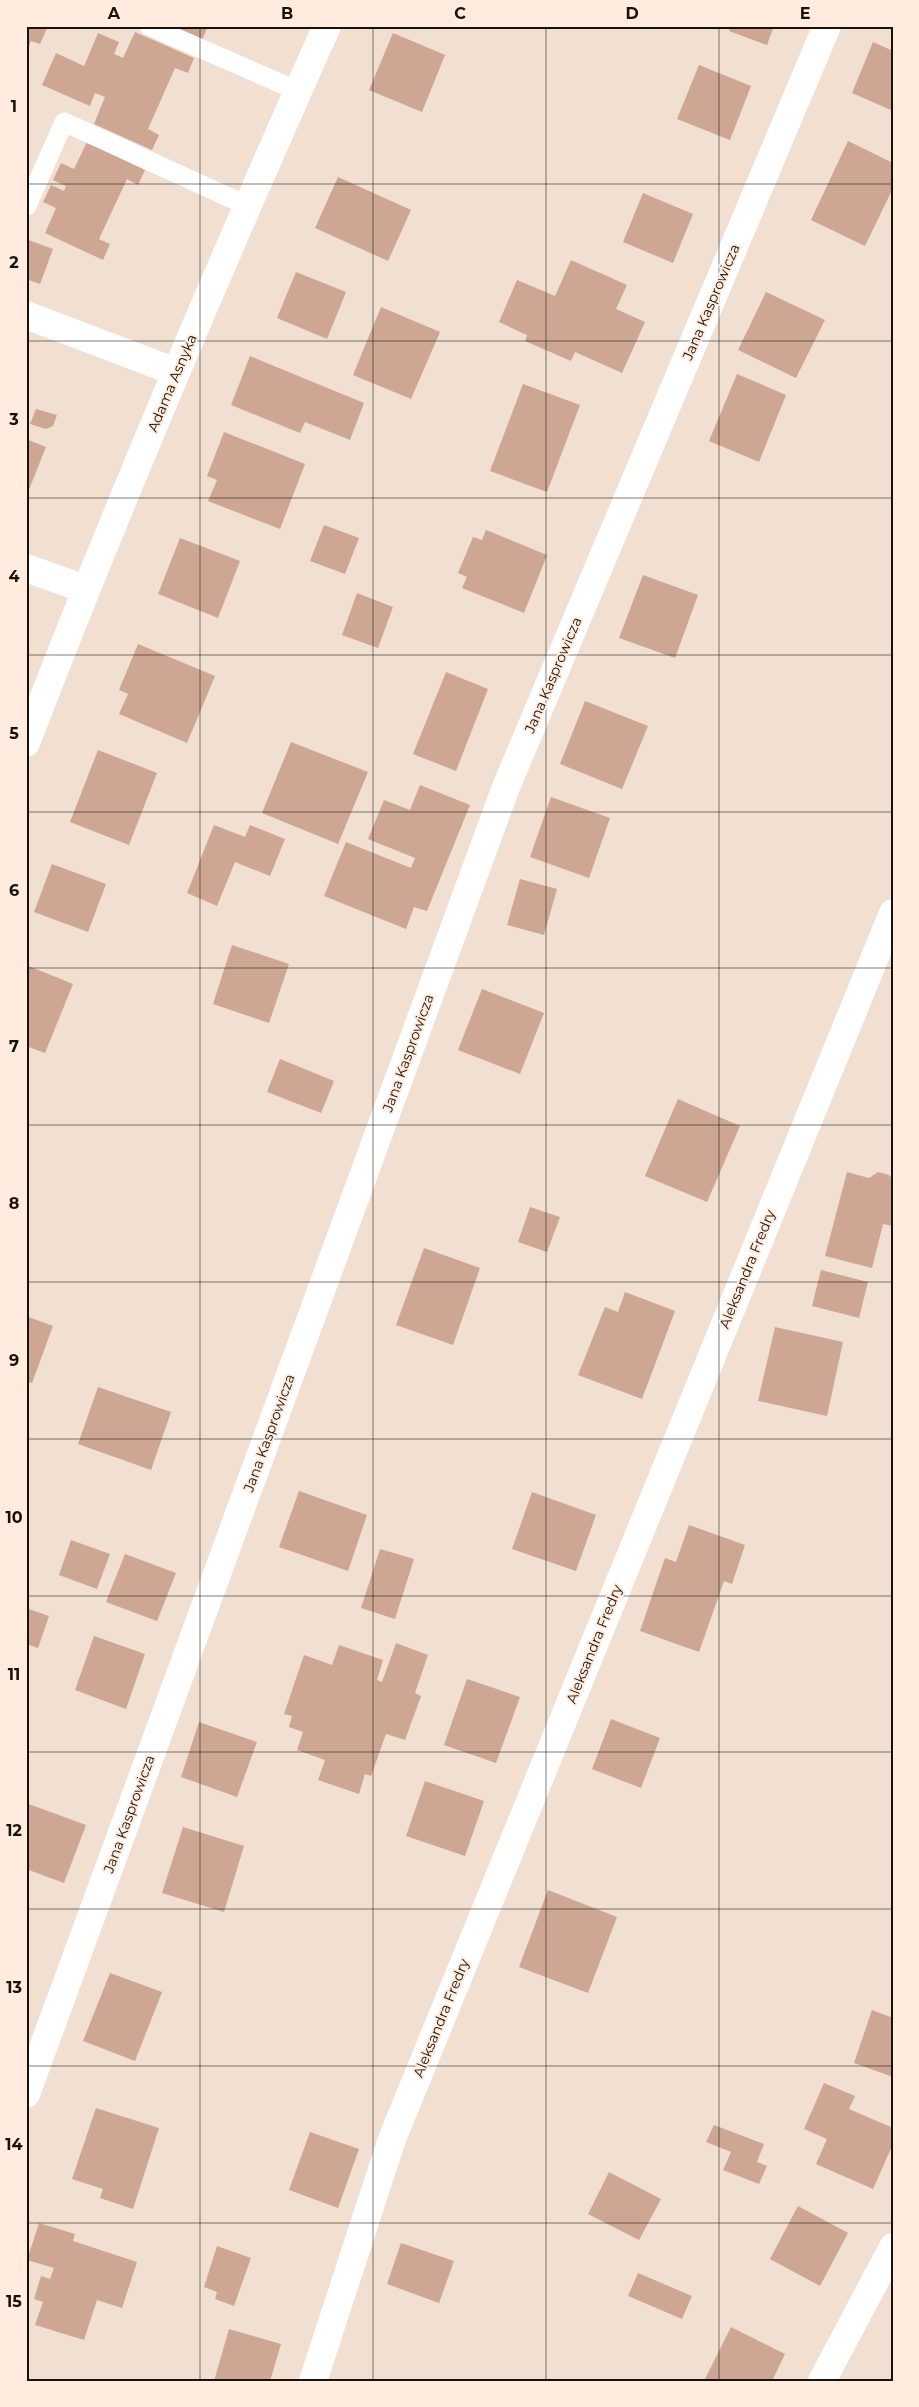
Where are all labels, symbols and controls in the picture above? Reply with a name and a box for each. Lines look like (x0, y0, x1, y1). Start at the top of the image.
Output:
text: A (107, 4, 121, 23)
text: B (281, 4, 293, 23)
text: C (454, 4, 466, 23)
text: D (625, 4, 639, 23)
text: E (800, 4, 810, 23)
text: 1 (11, 97, 17, 116)
street label: Jana Kasprowicza (678, 241, 744, 364)
text: 2 (9, 253, 19, 272)
street label: Adama Asnyka (143, 331, 201, 435)
text: 3 (8, 410, 19, 429)
text: 4 (8, 567, 20, 586)
street label: Jana Kasprowicza (520, 614, 586, 737)
text: 5 (9, 724, 19, 743)
text: 6 (9, 881, 19, 900)
street label: Jana Kasprowicza (378, 992, 438, 1115)
text: 7 (9, 1037, 19, 1056)
text: 8 (9, 1194, 19, 1213)
street label: Aleksandra Fredry (715, 1207, 779, 1331)
text: 9 (9, 1351, 19, 1370)
street label: Jana Kasprowicza (239, 1372, 299, 1495)
text: 10 (5, 1508, 23, 1527)
street label: Aleksandra Fredry (562, 1582, 626, 1706)
text: 11 (8, 1665, 20, 1684)
street label: Jana Kasprowicza (99, 1753, 159, 1876)
text: 12 (6, 1821, 22, 1840)
street label: Aleksandra Fredry (409, 1956, 473, 2080)
text: 13 (6, 1978, 22, 1997)
text: 14 (5, 2135, 23, 2154)
text: 15 (6, 2292, 22, 2311)

